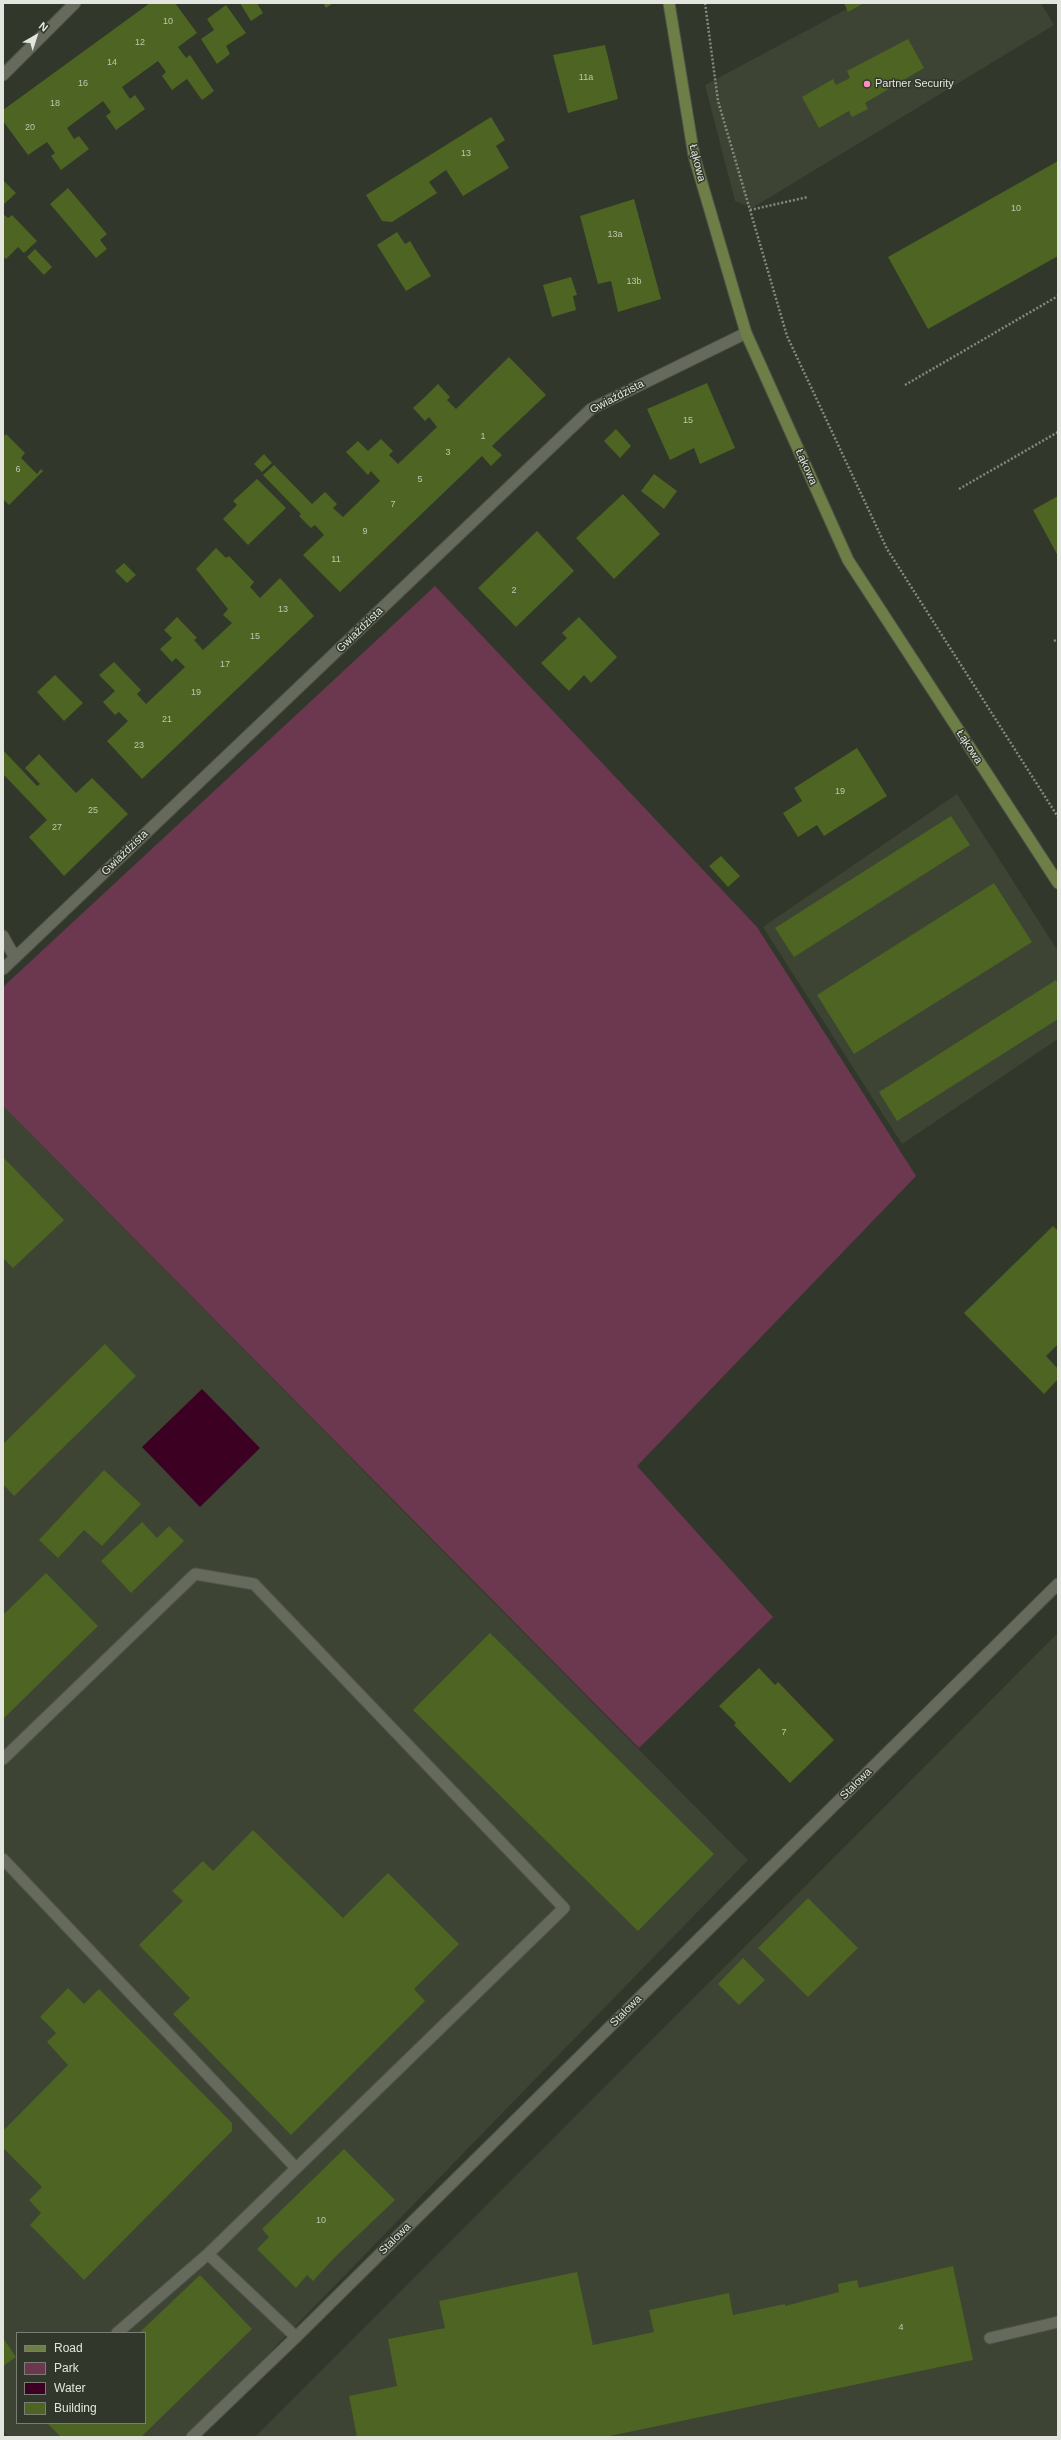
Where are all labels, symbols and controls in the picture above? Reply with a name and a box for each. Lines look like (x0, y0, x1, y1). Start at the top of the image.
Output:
north arrow (16, 16, 56, 56)
house number: 10 (163, 17, 173, 27)
text: N (37, 20, 50, 34)
house number: 12 (135, 38, 145, 48)
house number: 14 (107, 58, 117, 68)
house number: 11a (579, 73, 593, 83)
place label: Partner Security (875, 77, 954, 91)
house number: 16 (78, 79, 88, 89)
marker: Partner Security (862, 79, 872, 89)
house number: 18 (50, 99, 60, 109)
house number: 20 (25, 123, 35, 133)
street label: Łąkowa (686, 143, 708, 183)
house number: 13 (461, 149, 471, 159)
house number: 10 (1011, 204, 1021, 214)
house number: 13a (607, 230, 623, 240)
house number: 13b (626, 277, 642, 287)
street label: Gwiaździsta (588, 377, 646, 417)
house number: 15 (683, 416, 693, 426)
house number: 1 (480, 432, 486, 442)
street label: Łąkowa (792, 447, 820, 487)
house number: 3 (445, 448, 451, 458)
house number: 6 (15, 465, 21, 475)
house number: 5 (417, 475, 423, 485)
house number: 7 (390, 500, 396, 510)
house number: 9 (362, 527, 368, 537)
house number: 11 (331, 555, 341, 565)
house number: 2 (511, 586, 517, 596)
house number: 13 (278, 605, 288, 615)
street label: Gwiaździsta (334, 605, 386, 655)
house number: 15 (250, 632, 260, 642)
house number: 17 (220, 660, 230, 670)
house number: 19 (191, 688, 201, 698)
house number: 21 (162, 715, 172, 725)
street label: Łąkowa (953, 728, 985, 766)
house number: 23 (134, 741, 144, 751)
house number: 19 (835, 787, 845, 797)
house number: 25 (88, 806, 98, 816)
house number: 27 (52, 823, 62, 833)
street label: Gwiaździsta (99, 828, 151, 878)
house number: 7 (781, 1728, 787, 1738)
street label: Stalowa (837, 1765, 875, 1803)
street label: Stalowa (607, 1992, 645, 2030)
house number: 10 (316, 2216, 326, 2226)
street label: Stalowa (376, 2220, 414, 2258)
house number: 4 (898, 2323, 904, 2333)
legend (16, 2332, 146, 2424)
text: Road (54, 2341, 83, 2355)
text: Park (54, 2361, 79, 2375)
text: Water (54, 2381, 86, 2395)
text: Building (54, 2401, 97, 2415)

